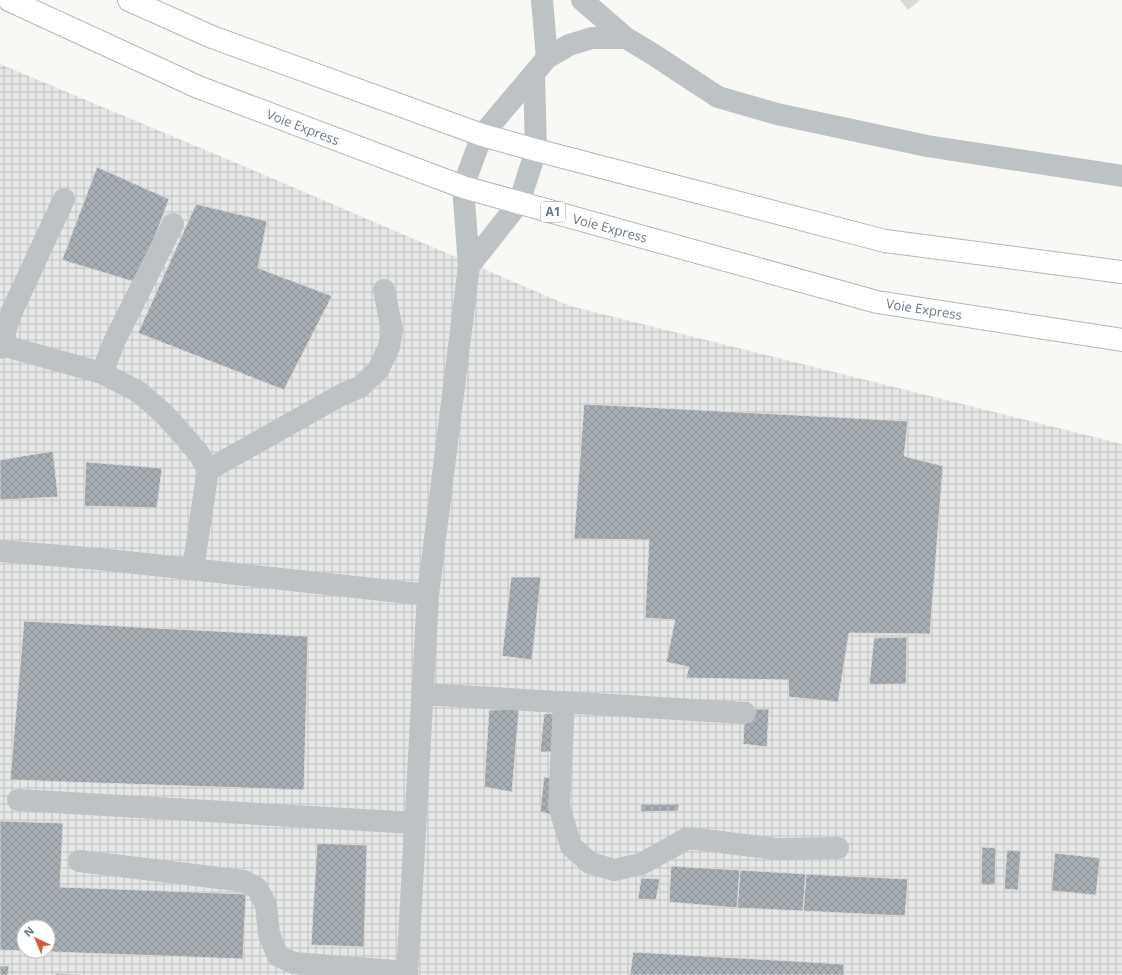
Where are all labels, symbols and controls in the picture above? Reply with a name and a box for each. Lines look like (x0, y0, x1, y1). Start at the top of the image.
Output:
street label: Voie Express (264, 105, 342, 149)
road number: A1 (541, 202, 565, 222)
street label: Voie Express (571, 209, 649, 247)
street label: Voie Express (885, 294, 963, 324)
north arrow (16, 919, 56, 959)
text: N (20, 923, 37, 940)

